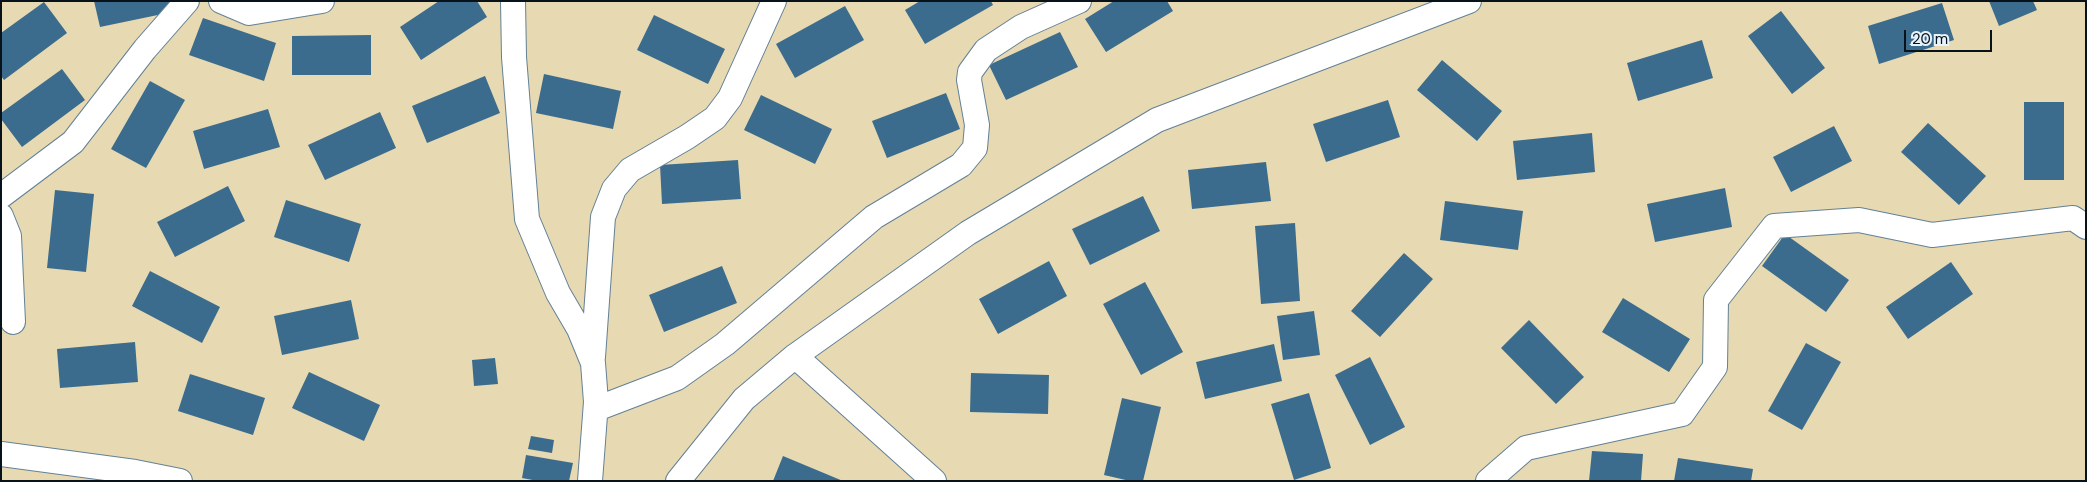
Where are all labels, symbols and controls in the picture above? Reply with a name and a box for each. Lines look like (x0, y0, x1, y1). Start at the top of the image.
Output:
scale bar (1907, 20, 1994, 52)
text: 20 m (1912, 29, 1948, 49)

